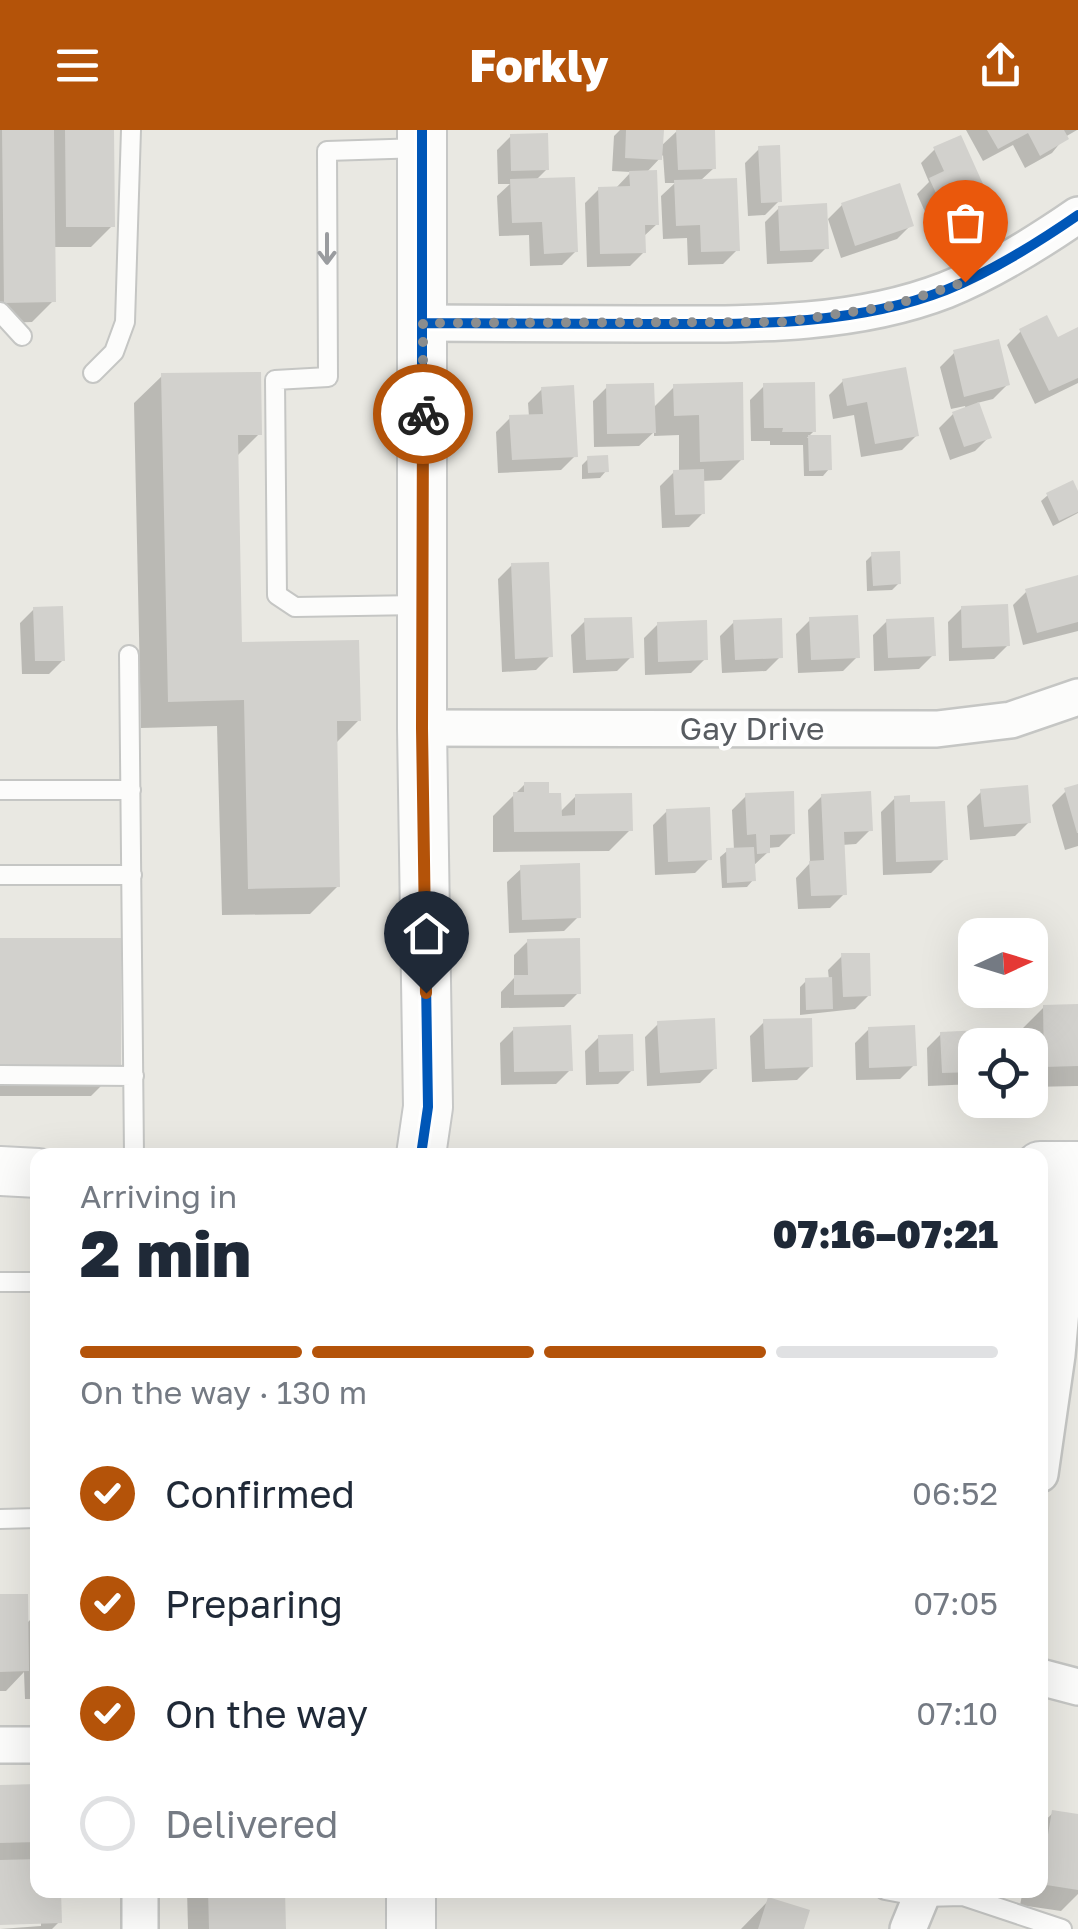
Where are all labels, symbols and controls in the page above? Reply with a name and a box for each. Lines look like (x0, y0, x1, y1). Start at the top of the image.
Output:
icon: menu (50, 38, 105, 93)
text: Forkly (469, 38, 609, 92)
icon: share (973, 38, 1028, 93)
pin (923, 180, 1008, 283)
icon: bag (938, 195, 993, 250)
one-way arrow (318, 232, 336, 264)
courier (373, 364, 473, 464)
icon: bike (396, 387, 451, 442)
street label: Gay Drive (679, 709, 825, 747)
pin (384, 891, 469, 994)
icon: home (399, 906, 454, 961)
north arrow (958, 918, 1048, 1008)
map controls (958, 918, 1048, 1118)
button: locate (958, 1028, 1048, 1118)
text: Arriving in (80, 1177, 237, 1215)
text: 07:16–07:21 (772, 1211, 998, 1256)
text: 2 min (80, 1213, 251, 1291)
text: On the way · 130 m (80, 1373, 367, 1411)
icon: check (80, 1466, 135, 1521)
text: Confirmed (165, 1471, 355, 1516)
text: 06:52 (912, 1474, 998, 1512)
icon: check (80, 1576, 135, 1631)
text: Preparing (165, 1581, 343, 1626)
text: 07:05 (913, 1584, 998, 1622)
icon: check (80, 1686, 135, 1741)
text: On the way (165, 1691, 368, 1736)
text: 07:10 (916, 1694, 998, 1732)
text: Delivered (165, 1801, 338, 1846)

